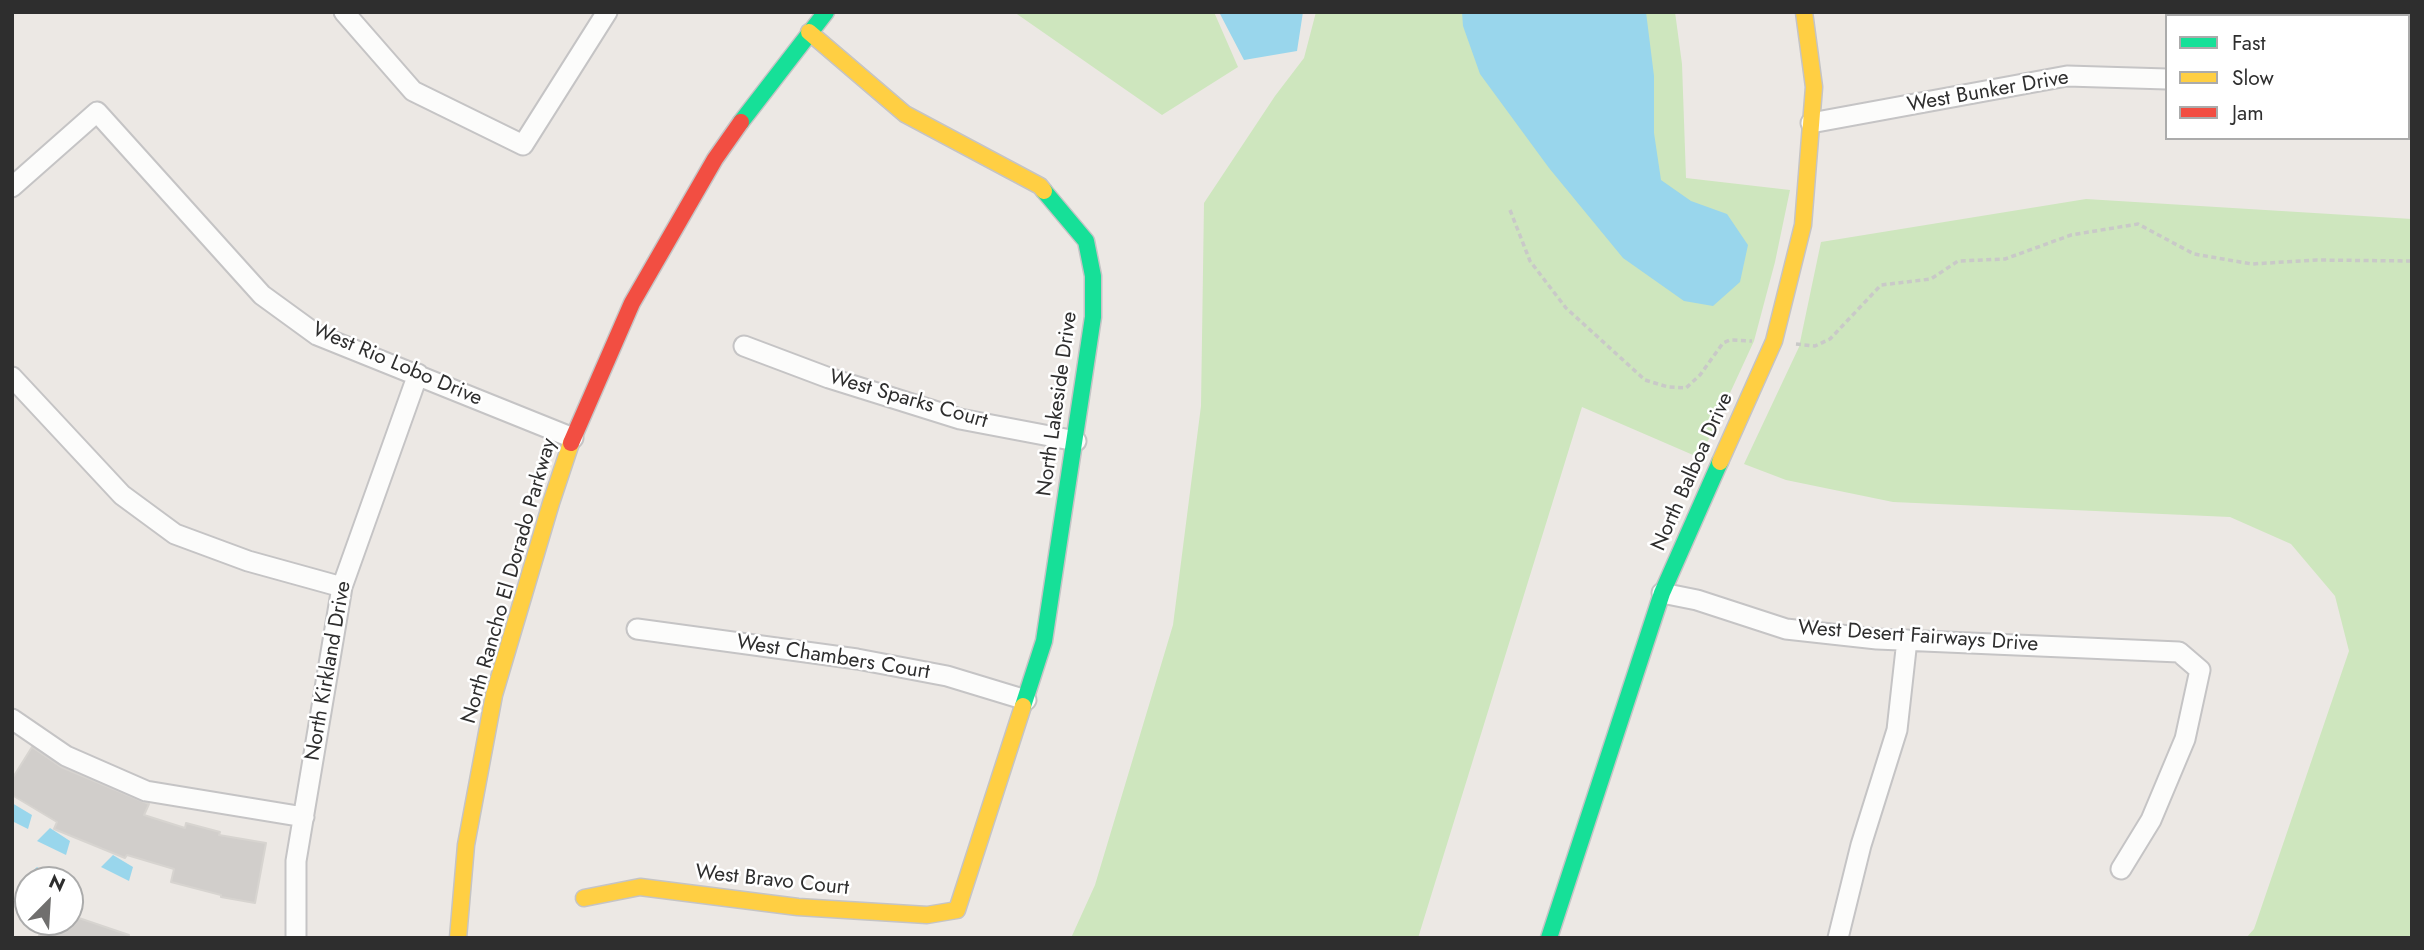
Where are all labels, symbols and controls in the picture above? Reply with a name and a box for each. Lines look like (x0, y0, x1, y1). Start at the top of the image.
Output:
legend (2165, 14, 2410, 140)
text: Fast (2232, 28, 2265, 58)
text: Slow (2232, 63, 2274, 93)
street label: West Bunker Drive (1905, 65, 2071, 119)
text: Jam (2232, 98, 2264, 128)
street label: North Lakeside Drive (1033, 310, 1083, 498)
street label: West Rio Lobo Drive (308, 318, 486, 412)
street label: West Sparks Court (826, 365, 990, 435)
street label: North Balboa Drive (1647, 389, 1739, 555)
street label: North Rancho El Dorado Parkway (457, 435, 563, 727)
street label: North Kirkland Drive (301, 579, 357, 763)
street label: West Desert Fairways Drive (1797, 616, 2039, 658)
street label: West Chambers Court (734, 630, 932, 686)
street label: West Bravo Court (694, 860, 850, 902)
north arrow (14, 866, 84, 936)
text: N (45, 868, 69, 899)

